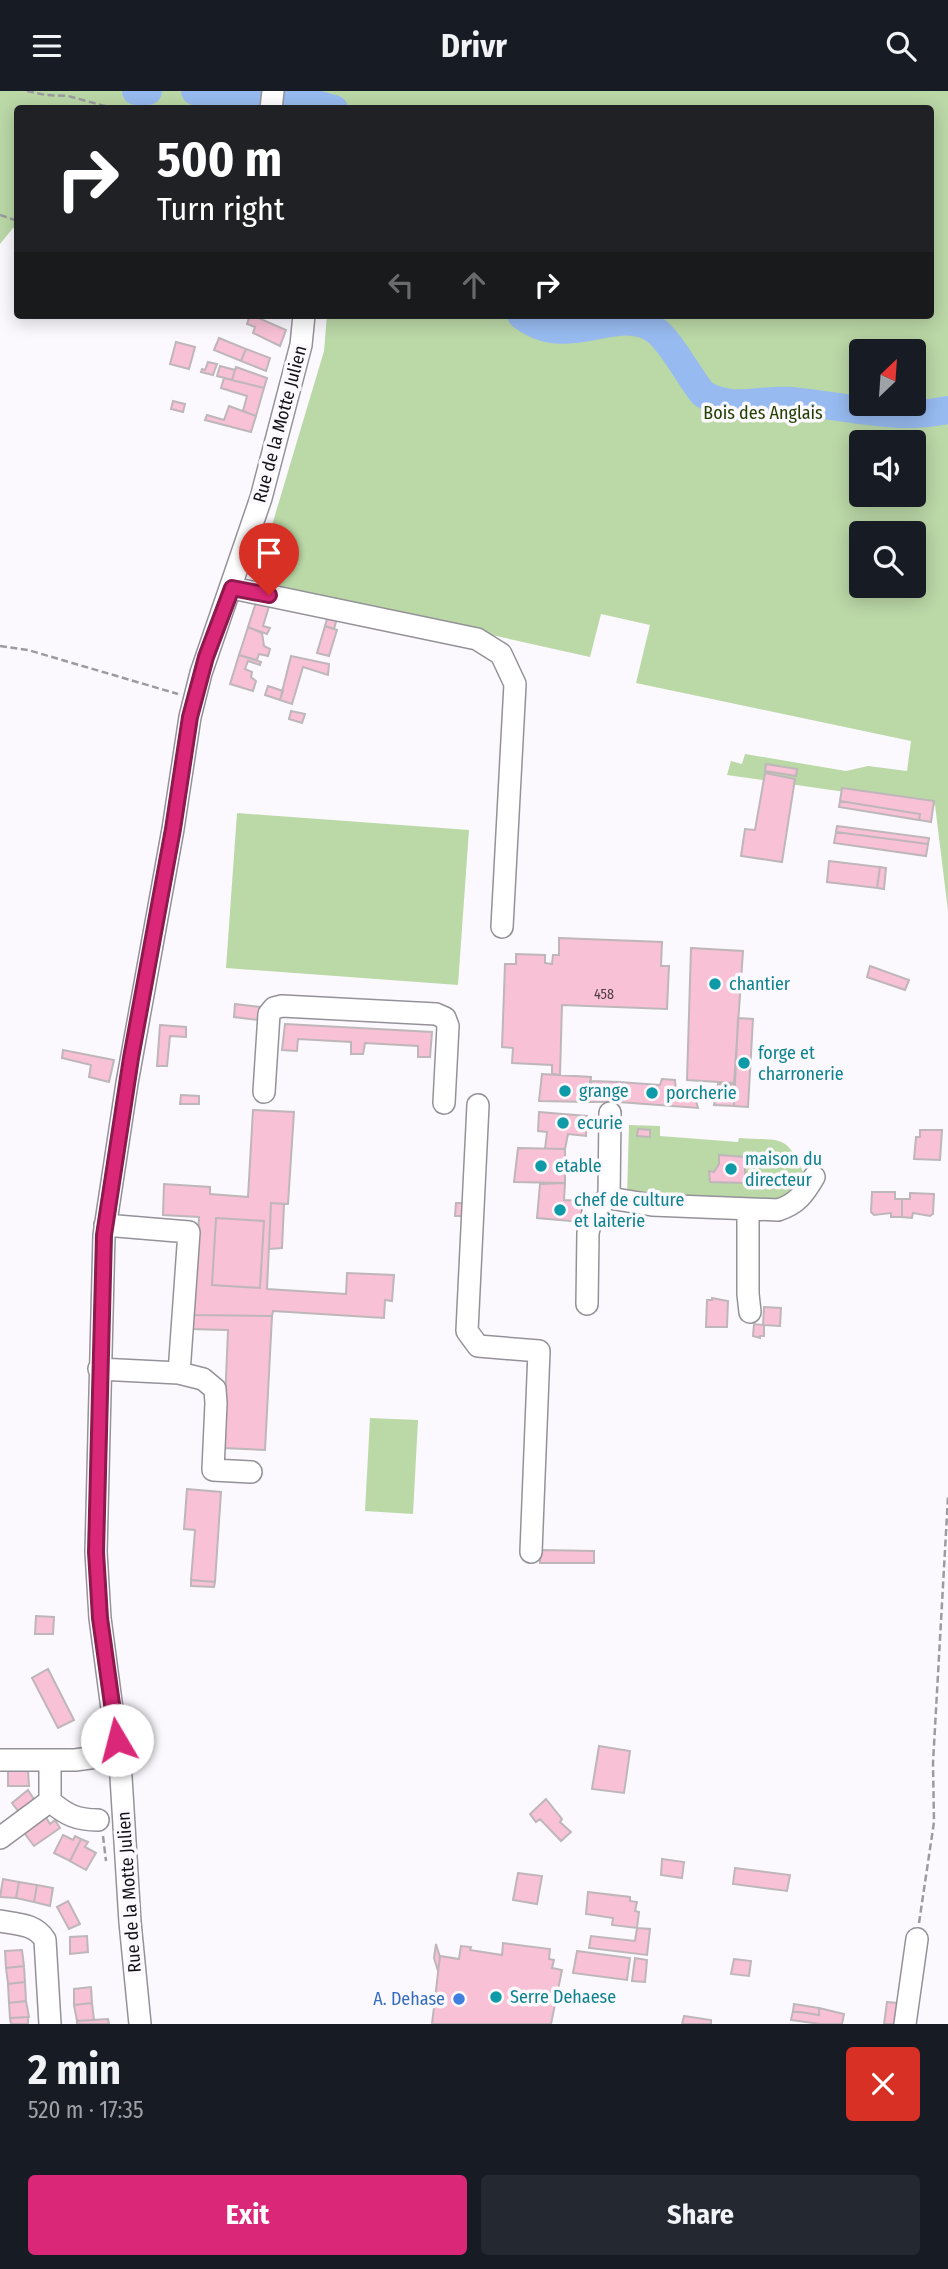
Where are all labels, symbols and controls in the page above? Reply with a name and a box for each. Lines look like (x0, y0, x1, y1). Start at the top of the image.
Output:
icon: menu (28, 27, 66, 65)
text: Drivr (441, 27, 507, 65)
icon: search (882, 27, 920, 65)
text: 500 m (157, 130, 282, 189)
icon: right (42, 133, 133, 224)
text: Turn right (157, 190, 284, 228)
icon: left (382, 266, 420, 304)
icon: ahead (455, 266, 493, 304)
icon: right (528, 266, 566, 304)
north arrow (849, 339, 926, 417)
map controls (849, 339, 926, 598)
street label: Rue de la Motte Julien (248, 343, 312, 505)
park label: Bois des Anglais (703, 402, 823, 424)
button: sound (849, 430, 926, 507)
button: search (849, 521, 926, 598)
pin (239, 523, 299, 595)
icon: arrive (250, 534, 288, 572)
place label: chantier (729, 973, 791, 995)
marker: chantier (707, 976, 723, 992)
house number: 458 (594, 986, 614, 1003)
place label: forge et charronerie (758, 1042, 844, 1085)
marker: forge et charronerie (736, 1055, 752, 1071)
place label: grange (579, 1080, 629, 1102)
place label: porcherie (666, 1082, 737, 1104)
marker: grange (557, 1083, 573, 1099)
marker: porcherie (644, 1085, 660, 1101)
place label: ecurie (577, 1112, 623, 1134)
marker: ecurie (555, 1115, 571, 1131)
place label: maison du directeur (745, 1148, 822, 1191)
place label: etable (555, 1155, 602, 1177)
marker: etable (533, 1158, 549, 1174)
marker: maison du directeur (723, 1161, 739, 1177)
place label: chef de culture et laiterie (574, 1189, 684, 1232)
marker: chef de culture et laiterie (552, 1202, 568, 1218)
position arrow (80, 1703, 154, 1777)
street label: Rue de la Motte Julien (112, 1811, 146, 1973)
place label: Serre Dehaese (510, 1986, 616, 2008)
place label: A. Dehase (373, 1988, 445, 2010)
marker: Serre Dehaese (488, 1989, 504, 2005)
marker: A. Dehase (451, 1991, 467, 2007)
text: 2 min (28, 2045, 121, 2095)
button: close (846, 2047, 920, 2121)
text: 520 m · 17:35 (28, 2096, 144, 2124)
button: Exit (28, 2175, 467, 2255)
button: Share (481, 2175, 920, 2255)

